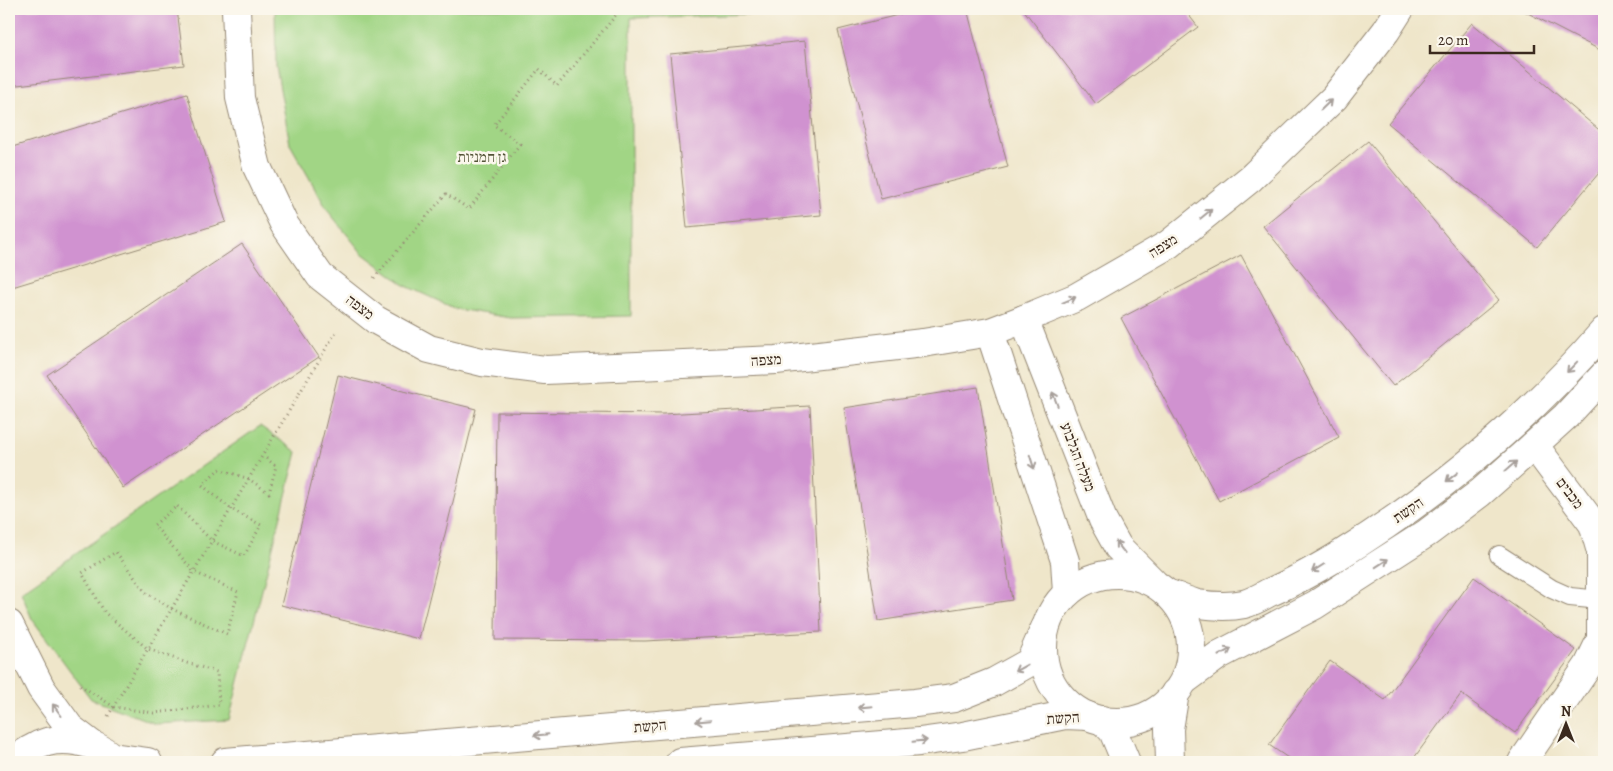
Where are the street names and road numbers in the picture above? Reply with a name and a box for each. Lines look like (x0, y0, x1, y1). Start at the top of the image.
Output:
street label: מצפה (1145, 229, 1181, 263)
street label: מצפה (342, 290, 378, 324)
street label: מצפה (750, 349, 782, 371)
street label: מעלה הגלבוע (1056, 420, 1100, 494)
street label: מכבים (1552, 473, 1588, 513)
street label: הקשת (1389, 492, 1427, 528)
street label: הקשת (1046, 707, 1080, 729)
street label: הקשת (633, 715, 667, 737)

